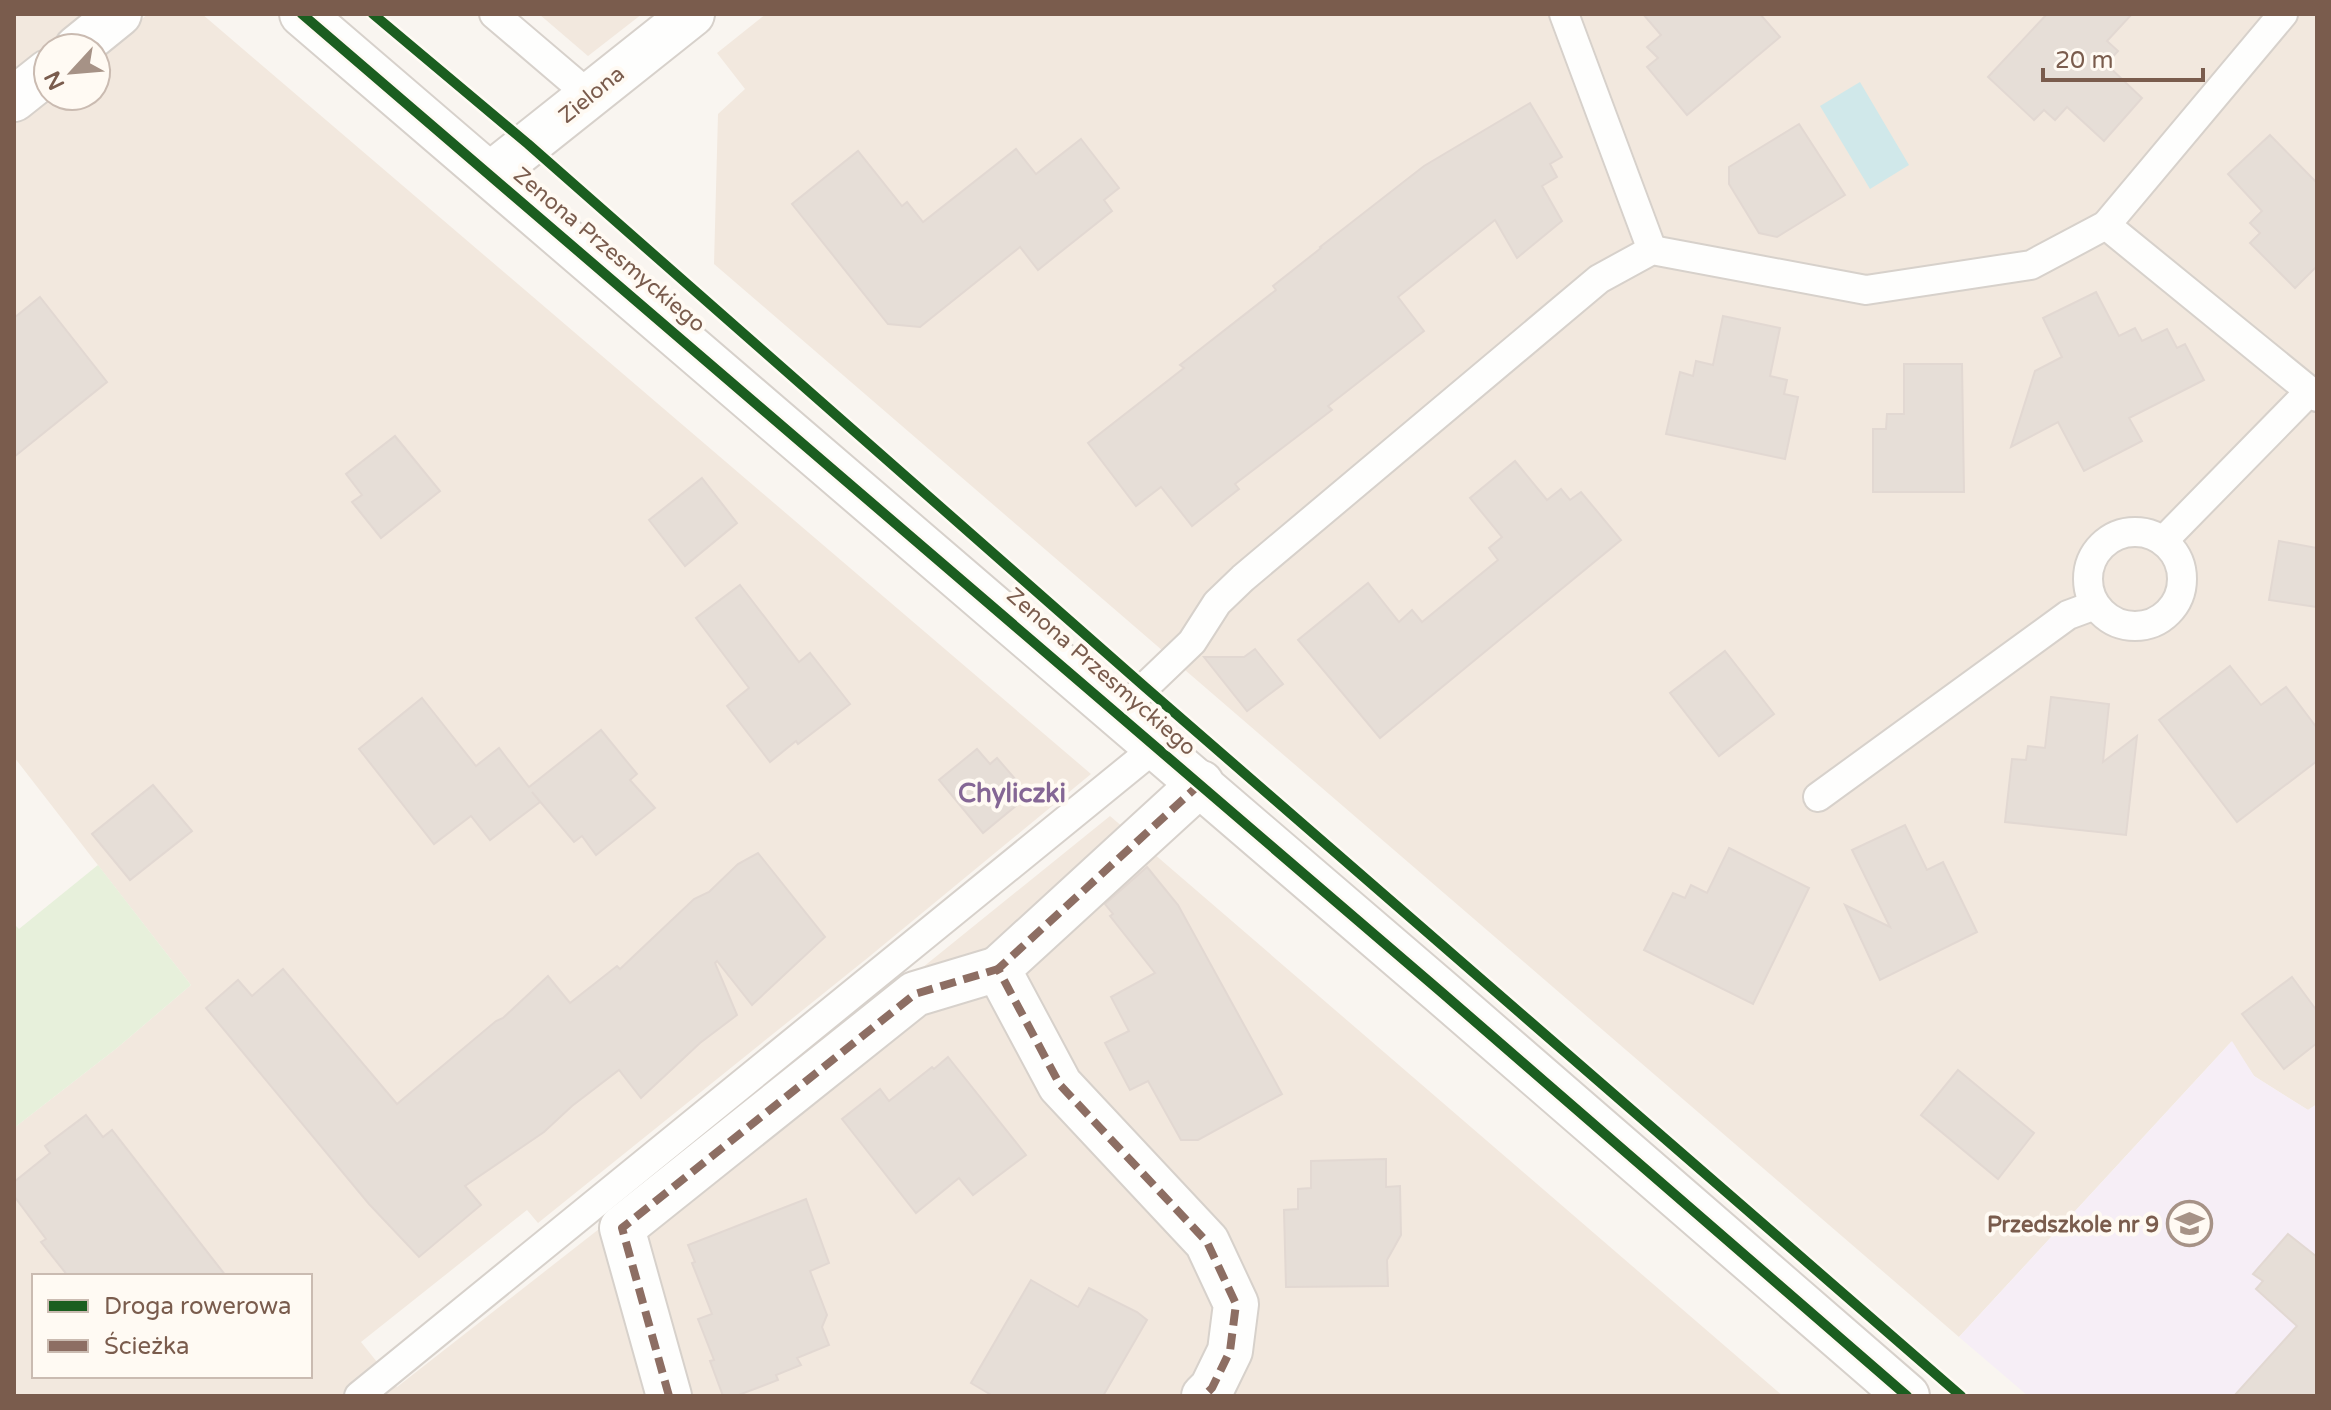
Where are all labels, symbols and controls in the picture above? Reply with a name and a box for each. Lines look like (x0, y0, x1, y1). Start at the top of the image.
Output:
north arrow (32, 32, 112, 112)
scale bar (2043, 32, 2203, 82)
text: 20 m (2055, 46, 2113, 75)
street label: Zielona (554, 61, 630, 129)
text: N (39, 67, 70, 94)
street label: Zenona Przesmyckiego (508, 162, 711, 338)
street label: Zenona Przesmyckiego (1001, 582, 1201, 761)
district label: Chyliczki (958, 778, 1066, 809)
school or university icon: Przedszkole nr 9 (2166, 1200, 2214, 1248)
place label: Przedszkole nr 9 (1987, 1212, 2159, 1238)
legend (32, 1274, 312, 1378)
text: Droga rowerowa (104, 1292, 291, 1321)
text: Ścieżka (104, 1331, 189, 1361)

